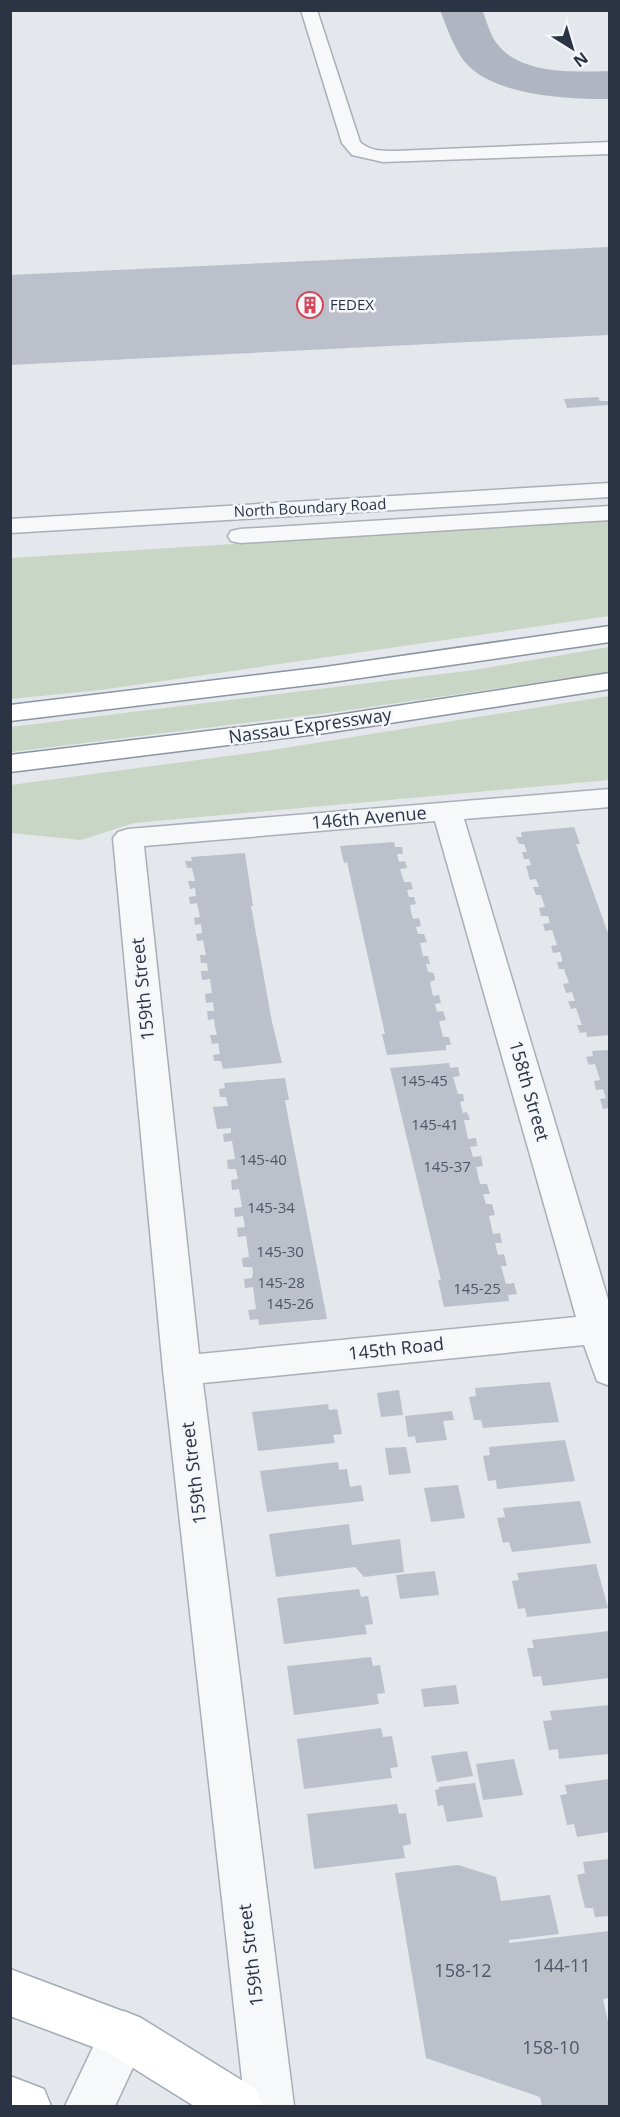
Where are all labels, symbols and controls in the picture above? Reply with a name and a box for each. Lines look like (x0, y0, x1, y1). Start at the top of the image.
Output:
north arrow (542, 18, 602, 78)
text: N (569, 47, 593, 73)
building icon: FEDEX (295, 290, 325, 320)
place label: FEDEX (330, 294, 374, 314)
street label: North Boundary Road (233, 493, 387, 521)
street label: Nassau Expressway (227, 702, 394, 748)
street label: 146th Avenue (310, 800, 428, 834)
street label: 159th Street (125, 936, 159, 1042)
street label: 158th Street (504, 1038, 556, 1144)
house number: 145-45 (400, 1070, 448, 1090)
house number: 145-41 (411, 1114, 459, 1134)
house number: 145-40 (239, 1149, 287, 1169)
house number: 145-37 (423, 1156, 471, 1176)
house number: 145-34 (247, 1197, 295, 1217)
house number: 145-30 (256, 1241, 304, 1261)
house number: 145-28 (257, 1272, 305, 1292)
house number: 145-25 (453, 1278, 501, 1298)
house number: 145-26 (266, 1293, 314, 1313)
street label: 145th Road (347, 1331, 445, 1365)
street label: 159th Street (175, 1420, 211, 1526)
street label: 159th Street (232, 1902, 268, 2008)
house number: 144-11 (533, 1953, 591, 1977)
house number: 158-12 (434, 1958, 492, 1982)
house number: 158-10 (522, 2035, 580, 2059)

